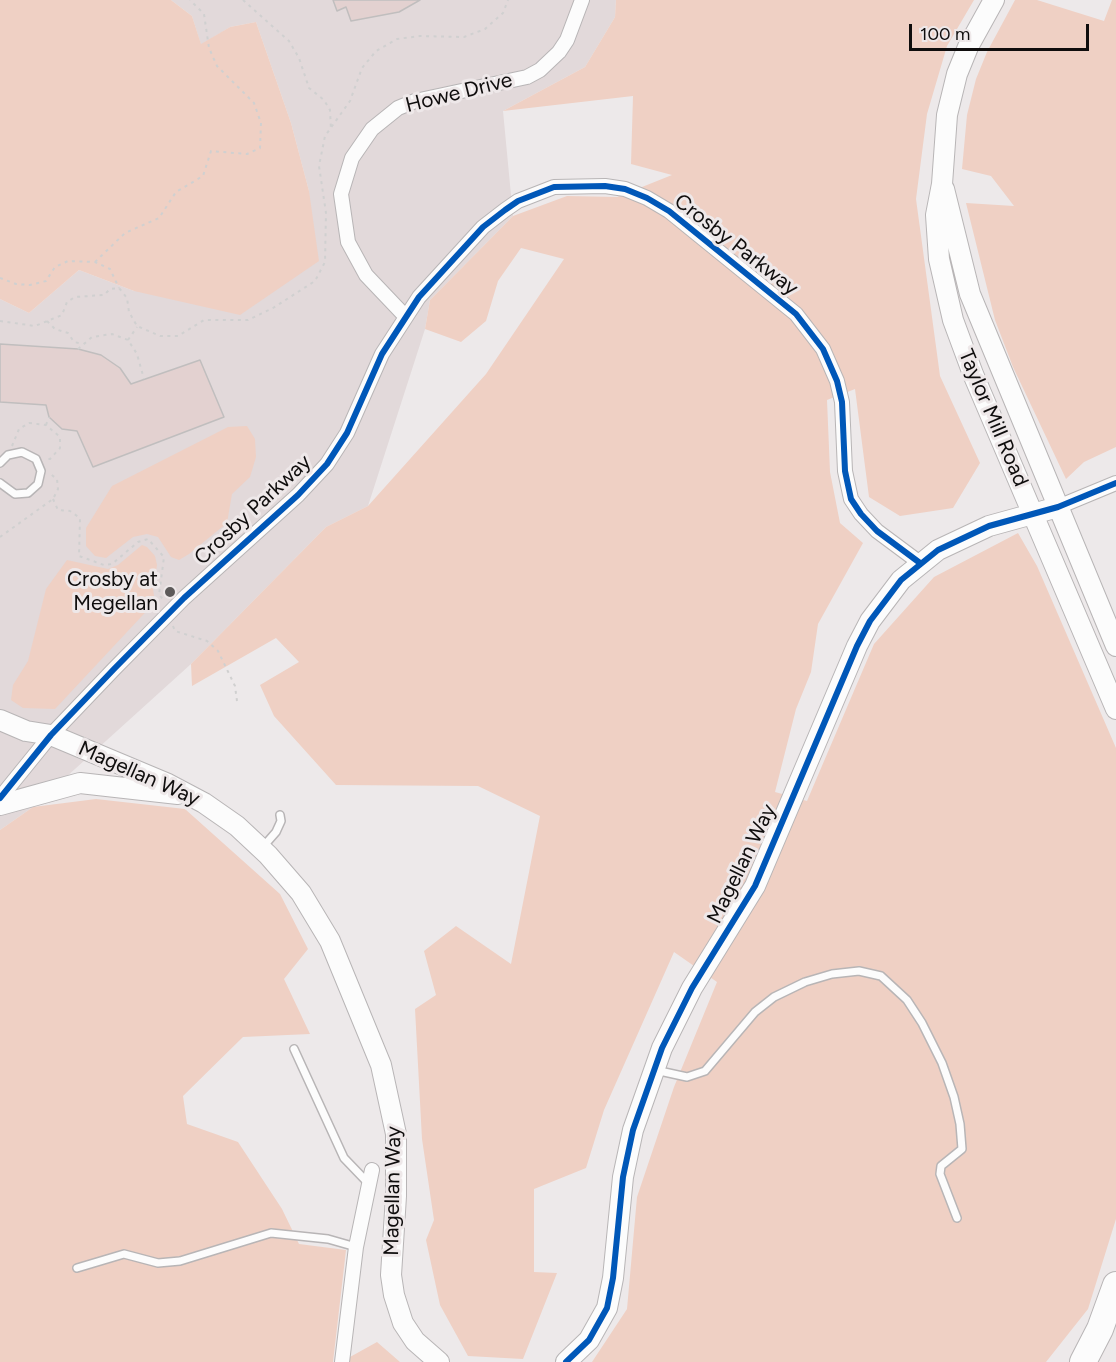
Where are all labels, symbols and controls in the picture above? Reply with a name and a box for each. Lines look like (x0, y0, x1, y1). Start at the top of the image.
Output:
scale bar (912, 12, 1092, 50)
text: 100 m (920, 23, 970, 45)
street label: Howe Drive (403, 68, 515, 118)
street label: Crosby Parkway (669, 189, 803, 301)
street label: Taylor Mill Road (953, 346, 1033, 490)
street label: Crosby Parkway (189, 450, 317, 570)
place label: Crosby at Megellan (67, 567, 158, 617)
marker: Crosby at Megellan (163, 585, 177, 599)
street label: Magellan Way (74, 736, 204, 812)
street label: Magellan Way (702, 800, 782, 928)
street label: Magellan Way (379, 1126, 407, 1256)

